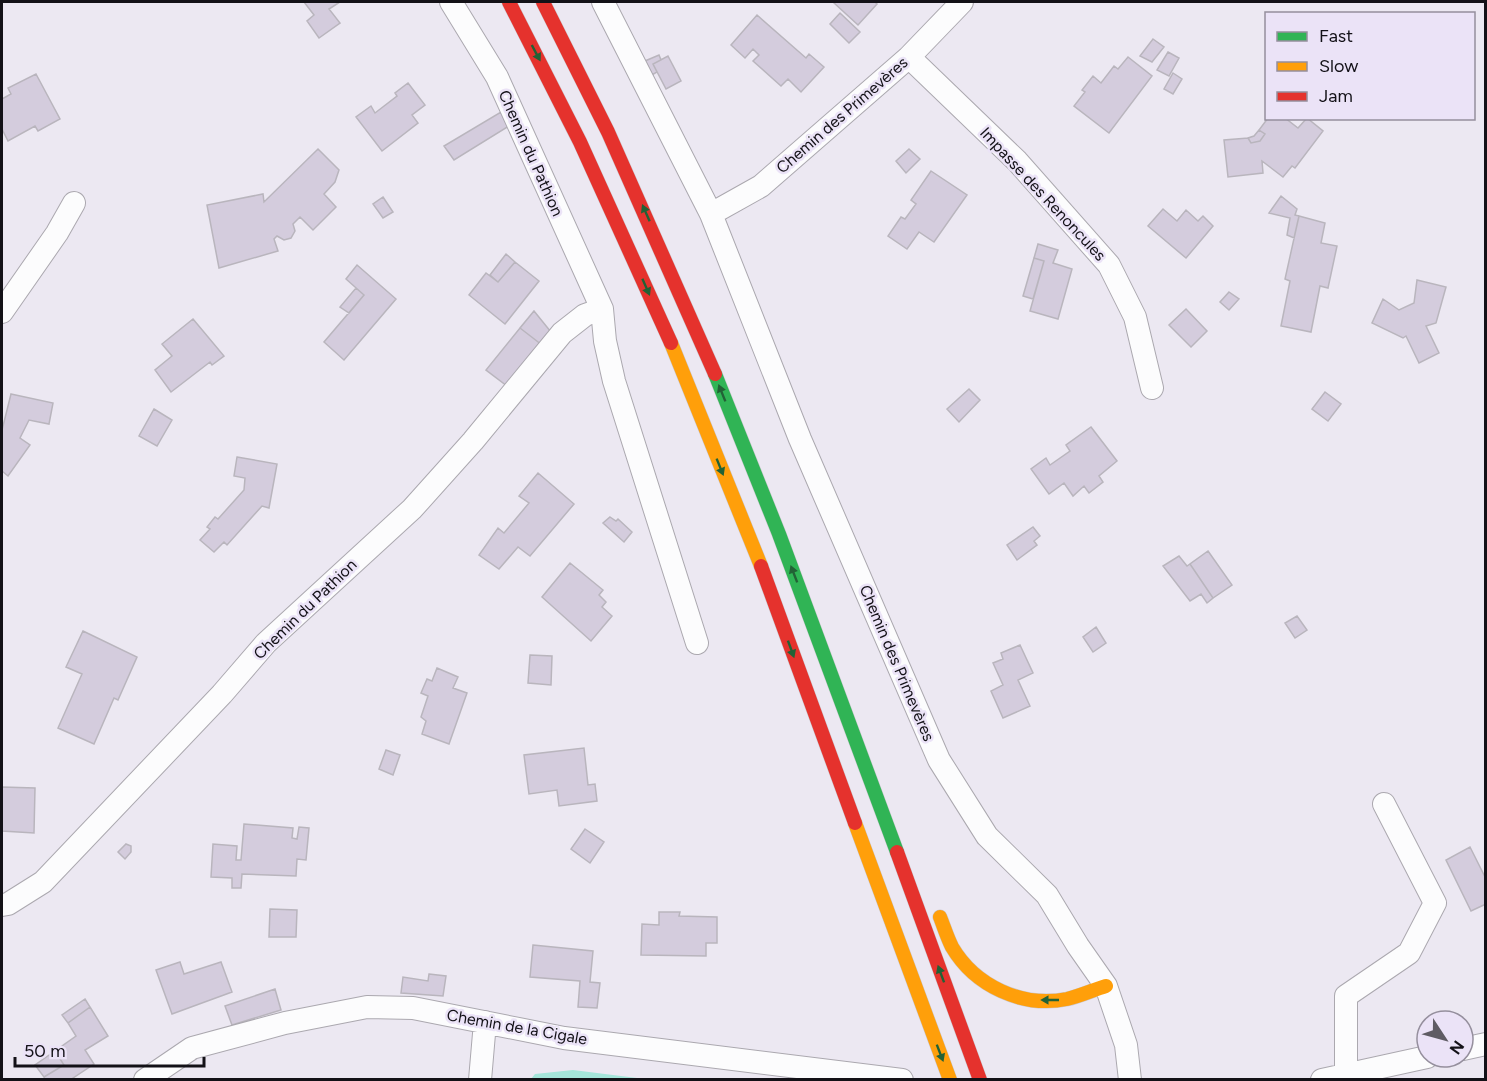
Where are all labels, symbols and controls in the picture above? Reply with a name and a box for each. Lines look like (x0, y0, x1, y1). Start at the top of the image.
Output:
legend (1265, 12, 1475, 120)
text: Fast (1319, 25, 1353, 47)
one-way arrow (531, 45, 541, 62)
street label: Chemin des Primevères (772, 53, 912, 177)
text: Slow (1319, 55, 1358, 77)
text: Jam (1319, 85, 1353, 107)
street label: Chemin du Pathion (495, 87, 567, 219)
street label: Impasse des Renoncules (976, 123, 1110, 265)
one-way arrow (641, 205, 650, 222)
one-way arrow (641, 278, 651, 296)
one-way arrow (717, 384, 726, 402)
one-way arrow (716, 458, 725, 476)
street label: Chemin du Pathion (250, 555, 361, 663)
one-way arrow (789, 565, 799, 583)
street label: Chemin des Primevères (855, 582, 939, 744)
one-way arrow (787, 640, 796, 658)
one-way arrow (935, 965, 945, 983)
one-way arrow (1040, 995, 1059, 1005)
street label: Chemin de la Cigale (445, 1005, 589, 1049)
north arrow (1415, 1009, 1475, 1069)
scale bar (15, 1030, 204, 1068)
text: N (1445, 1037, 1468, 1058)
text: 50 m (24, 1040, 66, 1062)
one-way arrow (936, 1044, 945, 1062)

